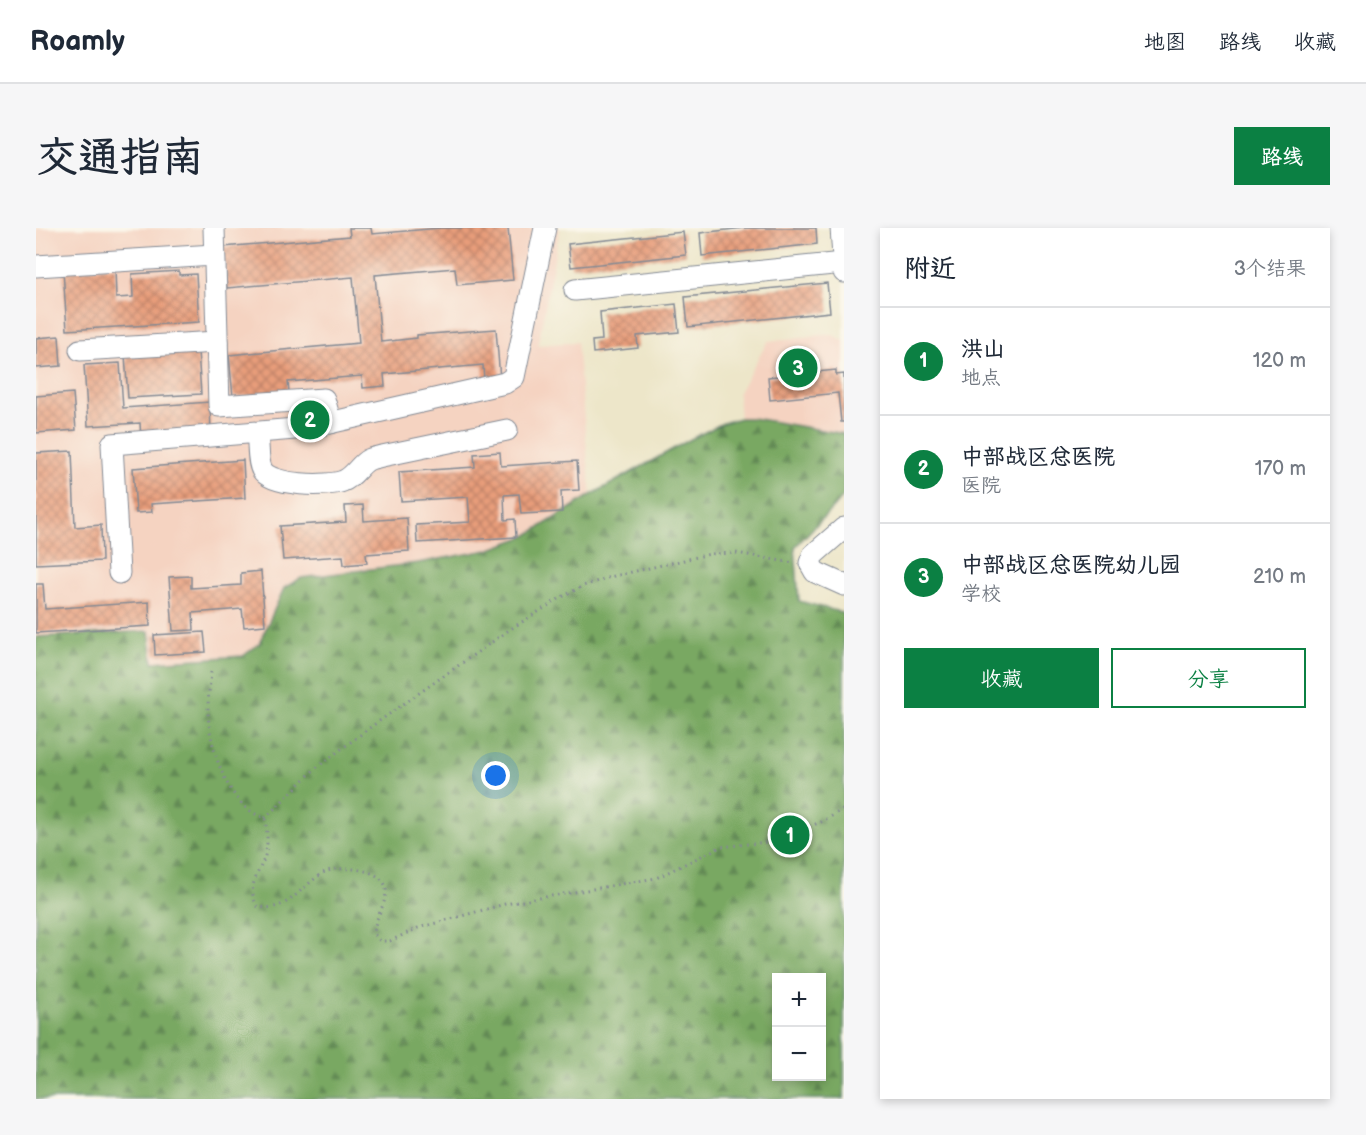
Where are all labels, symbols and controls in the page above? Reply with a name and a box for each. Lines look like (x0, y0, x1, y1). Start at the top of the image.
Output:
text: Roamly (30, 25, 125, 58)
text: 地图 (1144, 30, 1186, 55)
text: 路线 (1219, 30, 1261, 55)
text: 收藏 (1294, 30, 1336, 55)
button: 路线 (1234, 127, 1330, 185)
text: 交通指南 (36, 133, 204, 184)
text: 附近 (904, 254, 956, 285)
text: 3个结果 (1234, 257, 1306, 281)
text: 洪山 (961, 336, 1005, 363)
pin: 3 (778, 346, 818, 390)
text: 1 (919, 349, 928, 373)
text: 120 m (1253, 349, 1306, 373)
text: 地点 (961, 366, 1001, 390)
pin: 2 (290, 398, 330, 442)
text: 中部战区总医院 (961, 444, 1115, 471)
text: 2 (918, 457, 929, 481)
text: 170 m (1255, 457, 1306, 481)
text: 医院 (961, 474, 1001, 498)
text: 中部战区总医院幼儿园 (961, 552, 1181, 579)
text: 3 (918, 565, 929, 589)
text: 210 m (1253, 565, 1306, 589)
text: 学校 (961, 582, 1001, 606)
button: 收藏 (904, 648, 1099, 708)
button: 分享 (1111, 648, 1306, 708)
your location (481, 761, 510, 790)
pin: 1 (770, 812, 810, 858)
map controls (772, 973, 826, 1081)
button: + (772, 973, 826, 1027)
button: − (772, 1027, 826, 1081)

